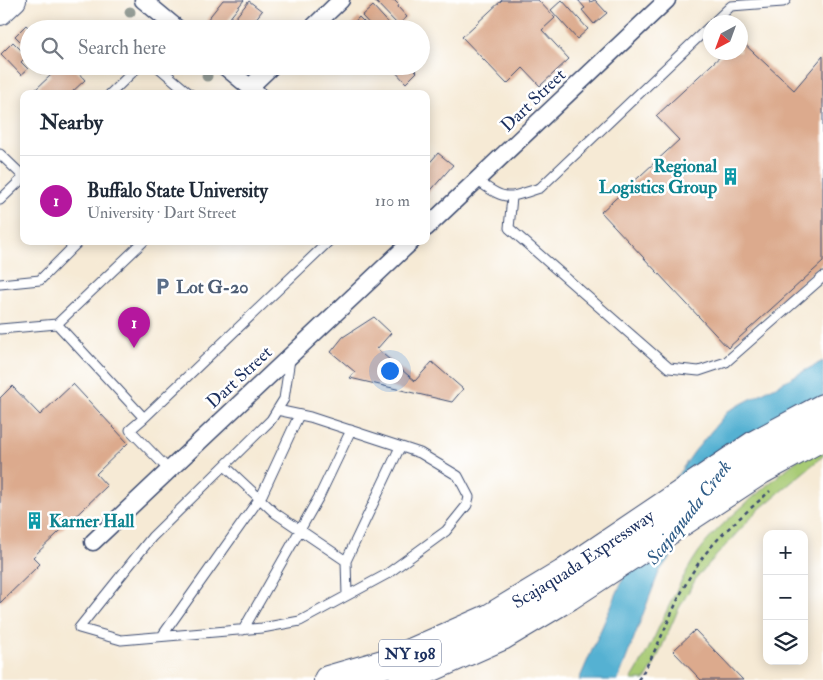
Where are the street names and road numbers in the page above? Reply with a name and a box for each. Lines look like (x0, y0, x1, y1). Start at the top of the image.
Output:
street label: Dart Street (496, 64, 571, 137)
street label: Dart Street (202, 341, 277, 414)
street label: Scajaquada Expressway (508, 504, 660, 614)
road number: NY 198 (379, 640, 441, 666)

